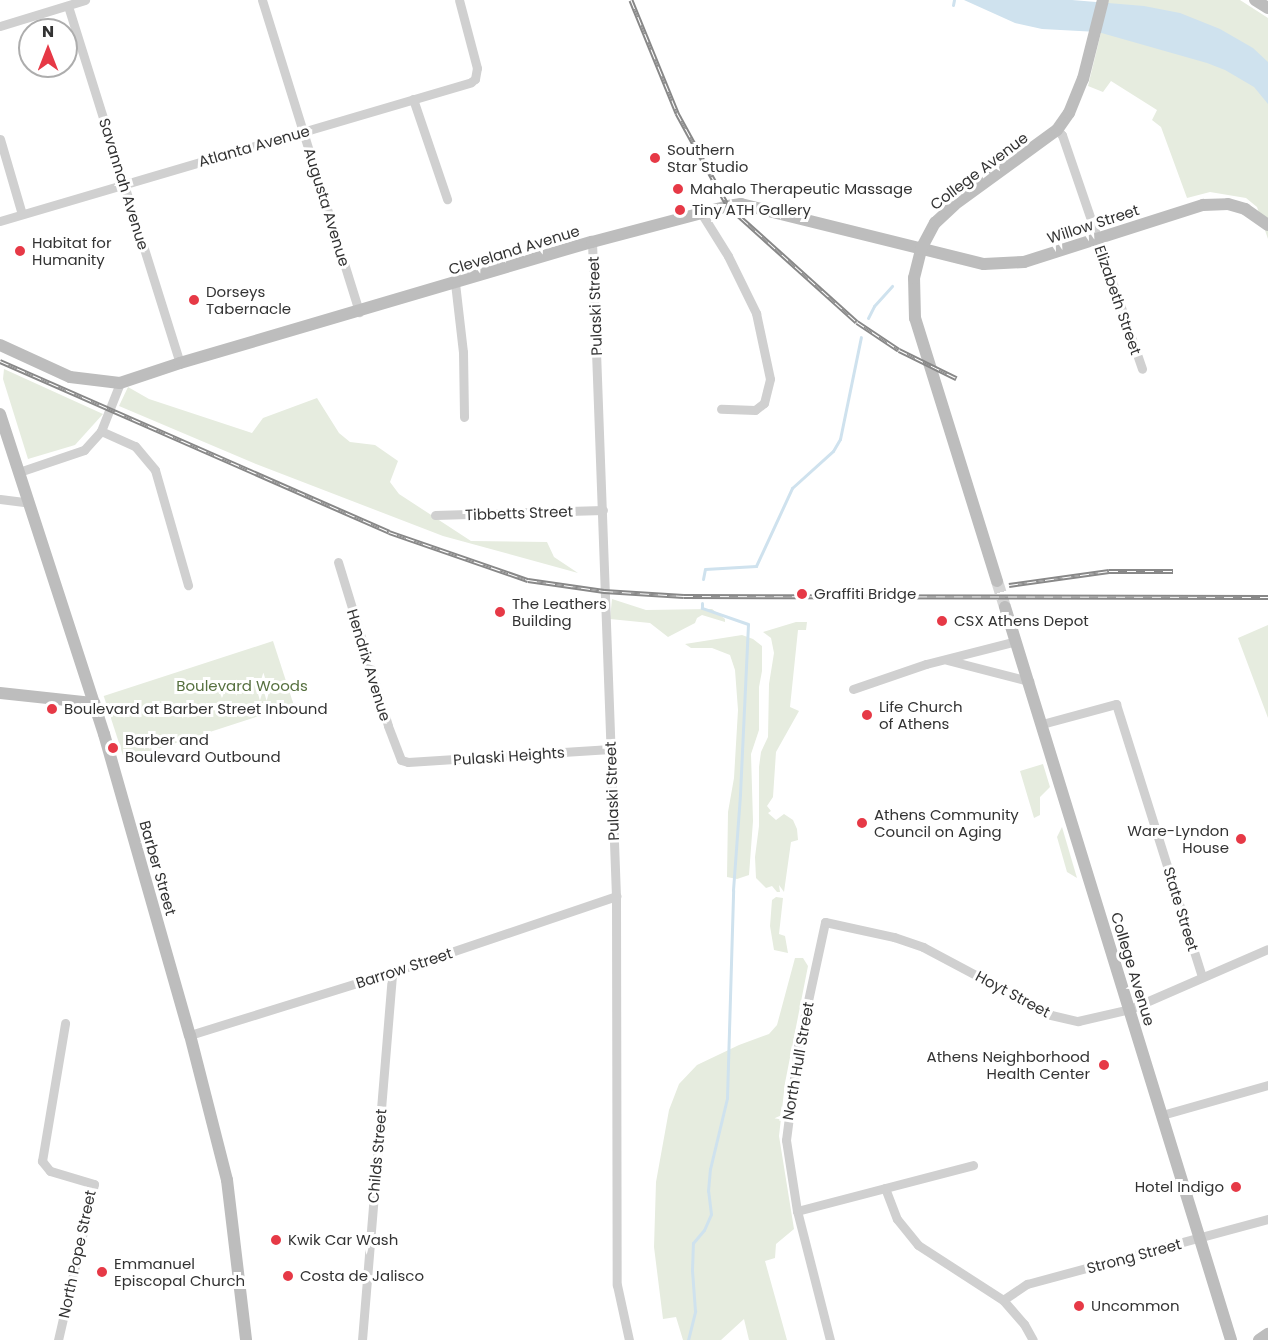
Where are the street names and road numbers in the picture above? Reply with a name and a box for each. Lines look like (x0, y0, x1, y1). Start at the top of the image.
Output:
street label: Savannah Avenue (95, 116, 153, 252)
street label: Atlanta Avenue (196, 122, 312, 170)
street label: College Avenue (927, 128, 1031, 214)
street label: Augusta Avenue (300, 145, 354, 269)
street label: Willow Street (1045, 201, 1141, 247)
street label: Cleveland Avenue (446, 221, 582, 279)
street label: Elizabeth Street (1091, 243, 1145, 357)
street label: Pulaski Street (584, 256, 606, 356)
street label: Tibbetts Street (465, 502, 573, 524)
street label: Hendrix Avenue (343, 607, 395, 723)
street label: Pulaski Street (601, 741, 623, 841)
street label: Pulaski Heights (453, 743, 565, 769)
street label: Barber Street (136, 818, 180, 918)
street label: State Street (1160, 865, 1202, 953)
street label: College Avenue (1107, 910, 1159, 1028)
street label: Barrow Street (353, 944, 455, 992)
street label: Hoyt Street (973, 967, 1053, 1021)
street label: North Hull Street (779, 1000, 817, 1122)
street label: Childs Street (364, 1108, 390, 1204)
street label: North Pope Street (55, 1188, 99, 1320)
street label: Strong Street (1085, 1235, 1183, 1277)

